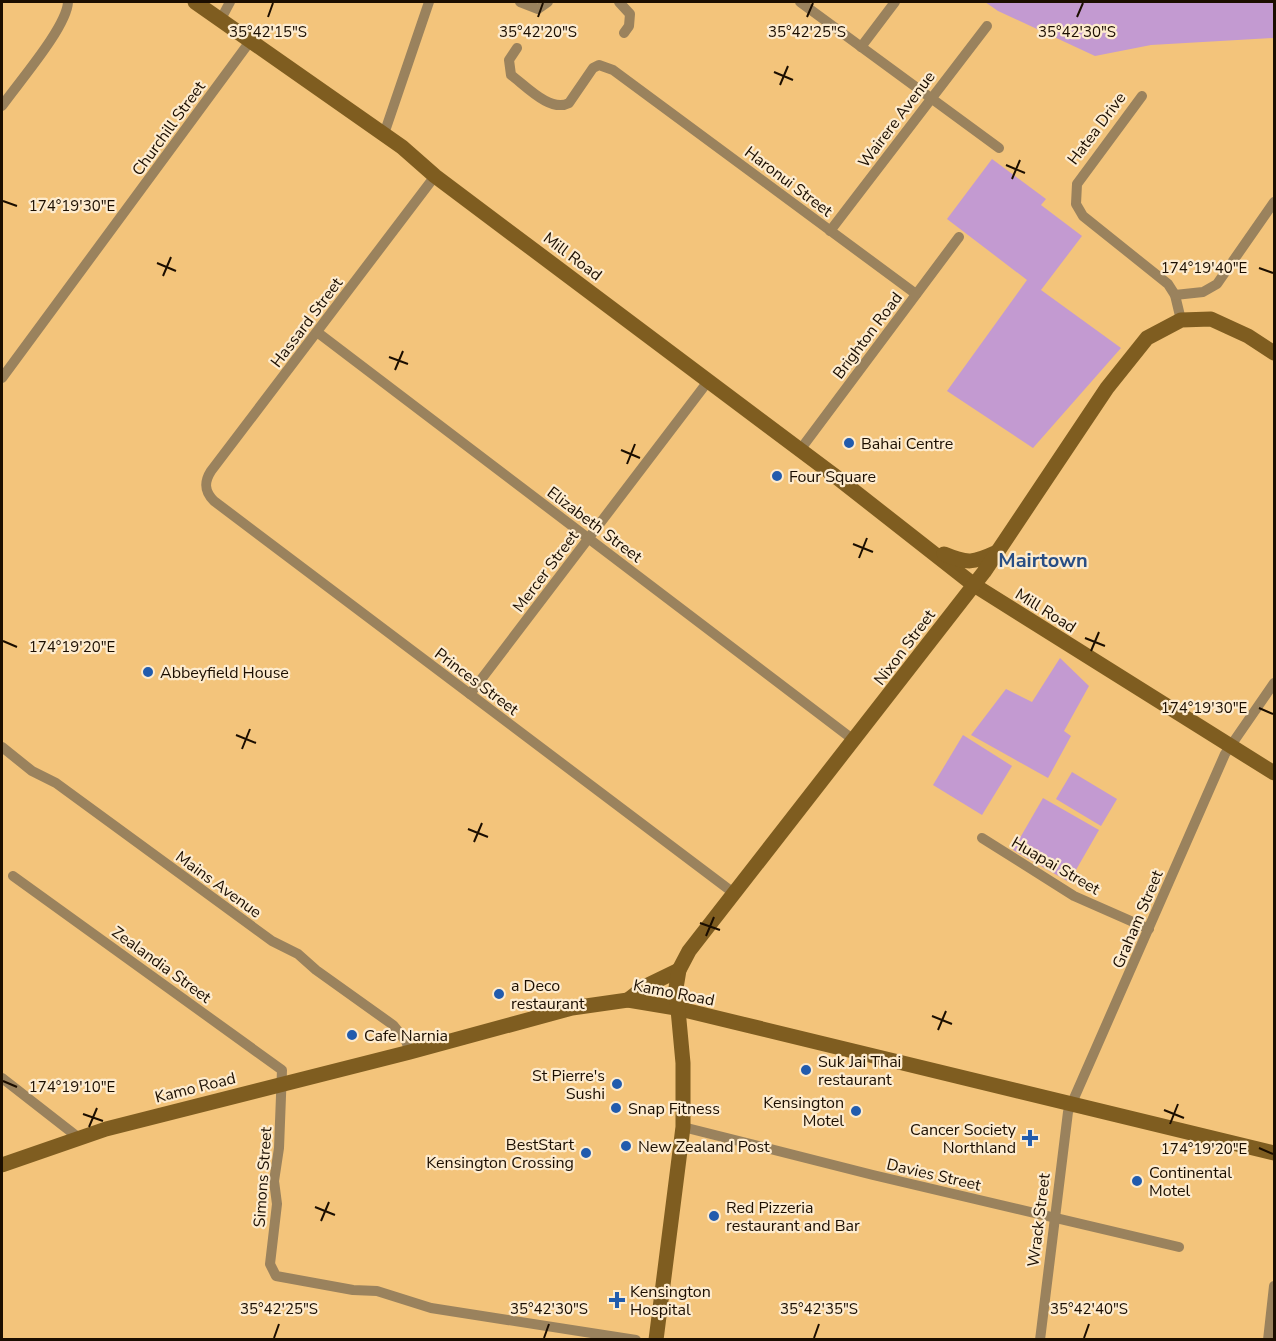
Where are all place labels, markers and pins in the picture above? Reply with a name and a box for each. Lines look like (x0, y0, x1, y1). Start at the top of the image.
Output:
place label: Bahai Centre (861, 433, 953, 455)
marker: Bahai Centre (842, 436, 856, 450)
place label: Four Square (789, 466, 876, 488)
marker: Four Square (770, 469, 784, 483)
place label: Abbeyfield House (160, 662, 289, 684)
marker: Abbeyfield House (141, 665, 155, 679)
place label: a Deco restaurant (511, 975, 585, 1015)
marker: a Deco restaurant (492, 987, 506, 1001)
place label: Cafe Narnia (364, 1025, 448, 1047)
marker: Cafe Narnia (345, 1028, 359, 1042)
place label: Suk Jai Thai restaurant (818, 1051, 901, 1091)
marker: Suk Jai Thai restaurant (799, 1063, 813, 1077)
place label: St Pierre's Sushi (532, 1065, 605, 1105)
marker: St Pierre's Sushi (610, 1077, 624, 1091)
place label: Kensington Motel (763, 1092, 844, 1132)
place label: Snap Fitness (628, 1098, 720, 1120)
marker: Snap Fitness (609, 1101, 623, 1115)
marker: Kensington Motel (849, 1104, 863, 1118)
place label: Cancer Society Northland (910, 1119, 1017, 1159)
marker: Cancer Society Northland (1021, 1129, 1039, 1147)
place label: BestStart Kensington Crossing (426, 1134, 574, 1174)
place label: New Zealand Post (638, 1136, 770, 1158)
marker: New Zealand Post (619, 1139, 633, 1153)
marker: BestStart Kensington Crossing (579, 1146, 593, 1160)
place label: Continental Motel (1149, 1162, 1232, 1202)
marker: Continental Motel (1130, 1174, 1144, 1188)
place label: Red Pizzeria restaurant and Bar (726, 1197, 860, 1237)
marker: Red Pizzeria restaurant and Bar (707, 1209, 721, 1223)
place label: Kensington Hospital (630, 1281, 711, 1321)
marker: Kensington Hospital (608, 1291, 626, 1309)

